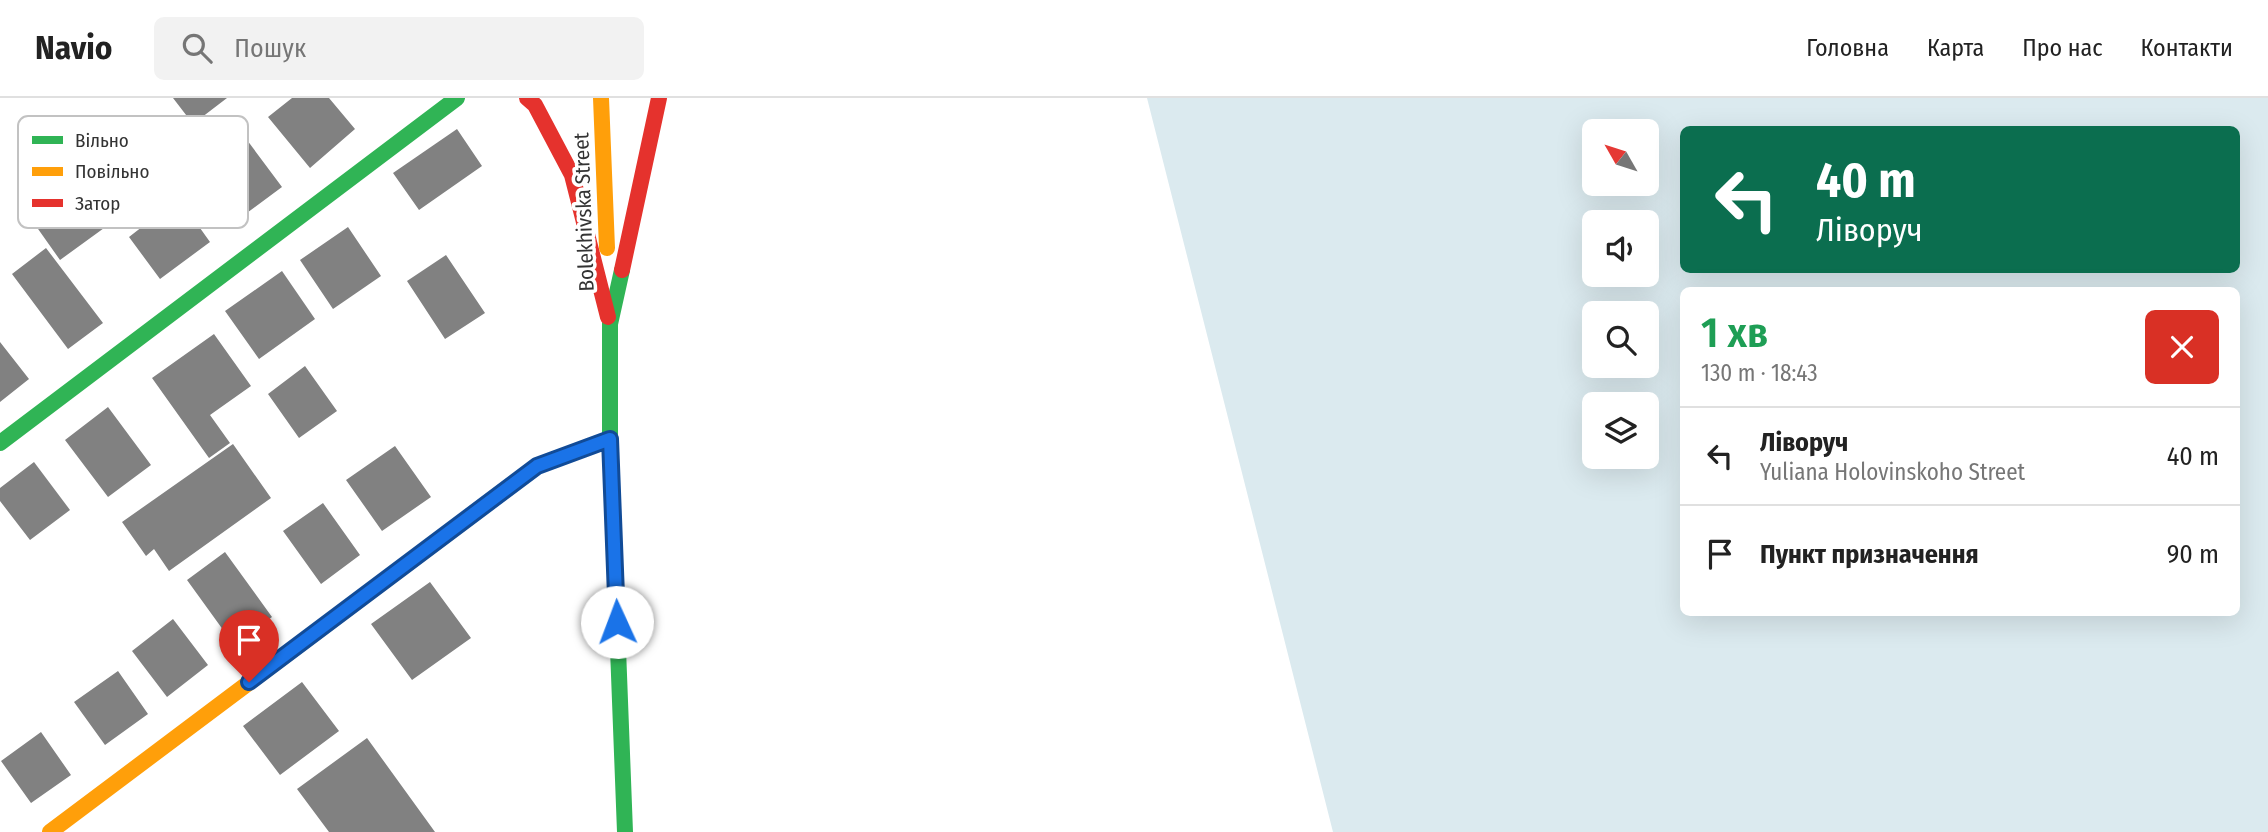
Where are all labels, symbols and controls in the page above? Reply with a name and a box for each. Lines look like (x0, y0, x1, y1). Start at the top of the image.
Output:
search box (154, 17, 644, 80)
text: Navio (35, 28, 112, 68)
icon: search (178, 29, 216, 67)
text: Пошук (234, 33, 306, 64)
text: Головна (1806, 34, 1889, 62)
text: Карта (1927, 34, 1984, 62)
text: Про нас (2022, 34, 2103, 62)
text: Контакти (2141, 34, 2233, 62)
legend (18, 116, 248, 228)
north arrow (1582, 119, 1659, 196)
map controls (1582, 119, 1659, 469)
text: Вільно (75, 129, 129, 152)
street label: Bolekhivska Street (568, 132, 600, 292)
text: 40 m (1816, 151, 1916, 210)
icon: left (1701, 154, 1792, 245)
text: Повільно (75, 160, 149, 183)
text: Затор (75, 192, 120, 215)
button: sound (1582, 210, 1659, 287)
text: Ліворуч (1816, 211, 1923, 249)
button: search (1582, 301, 1659, 378)
text: 1 хв (1701, 308, 1768, 358)
button: close (2145, 310, 2219, 384)
text: 130 m · 18:43 (1701, 359, 1818, 387)
button: layers (1582, 392, 1659, 469)
text: Ліворуч (1760, 427, 1848, 458)
icon: left (1701, 437, 1739, 475)
text: 40 m (2167, 441, 2219, 472)
text: Yuliana Holovinskoho Street (1760, 458, 2025, 486)
icon: arrive (1701, 535, 1739, 573)
text: Пункт призначення (1760, 539, 1979, 570)
text: 90 m (2167, 539, 2219, 570)
position arrow (580, 585, 654, 659)
pin (219, 610, 279, 682)
icon: arrive (230, 621, 268, 659)

